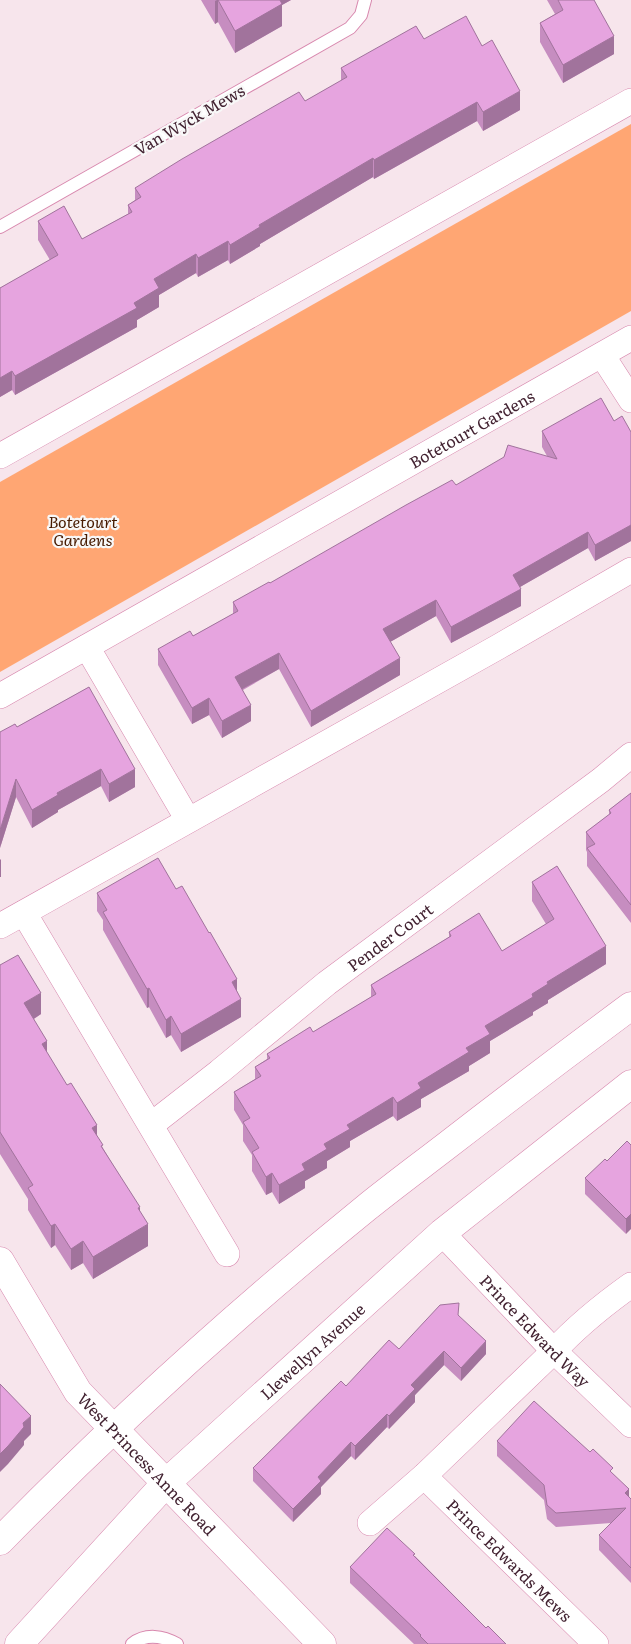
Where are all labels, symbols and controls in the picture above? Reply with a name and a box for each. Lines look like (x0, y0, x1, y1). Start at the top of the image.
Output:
street label: Van Wyck Mews (129, 78, 249, 160)
street label: Botetourt Gardens (404, 383, 539, 474)
park label: Botetourt Gardens (48, 509, 118, 551)
street label: Pender Court (342, 896, 438, 977)
street label: Prince Edward Way (475, 1269, 597, 1393)
street label: Llewellyn Avenue (254, 1297, 370, 1405)
street label: West Princess Anne Road (72, 1387, 222, 1540)
street label: Prince Edwards Mews (442, 1493, 578, 1627)

